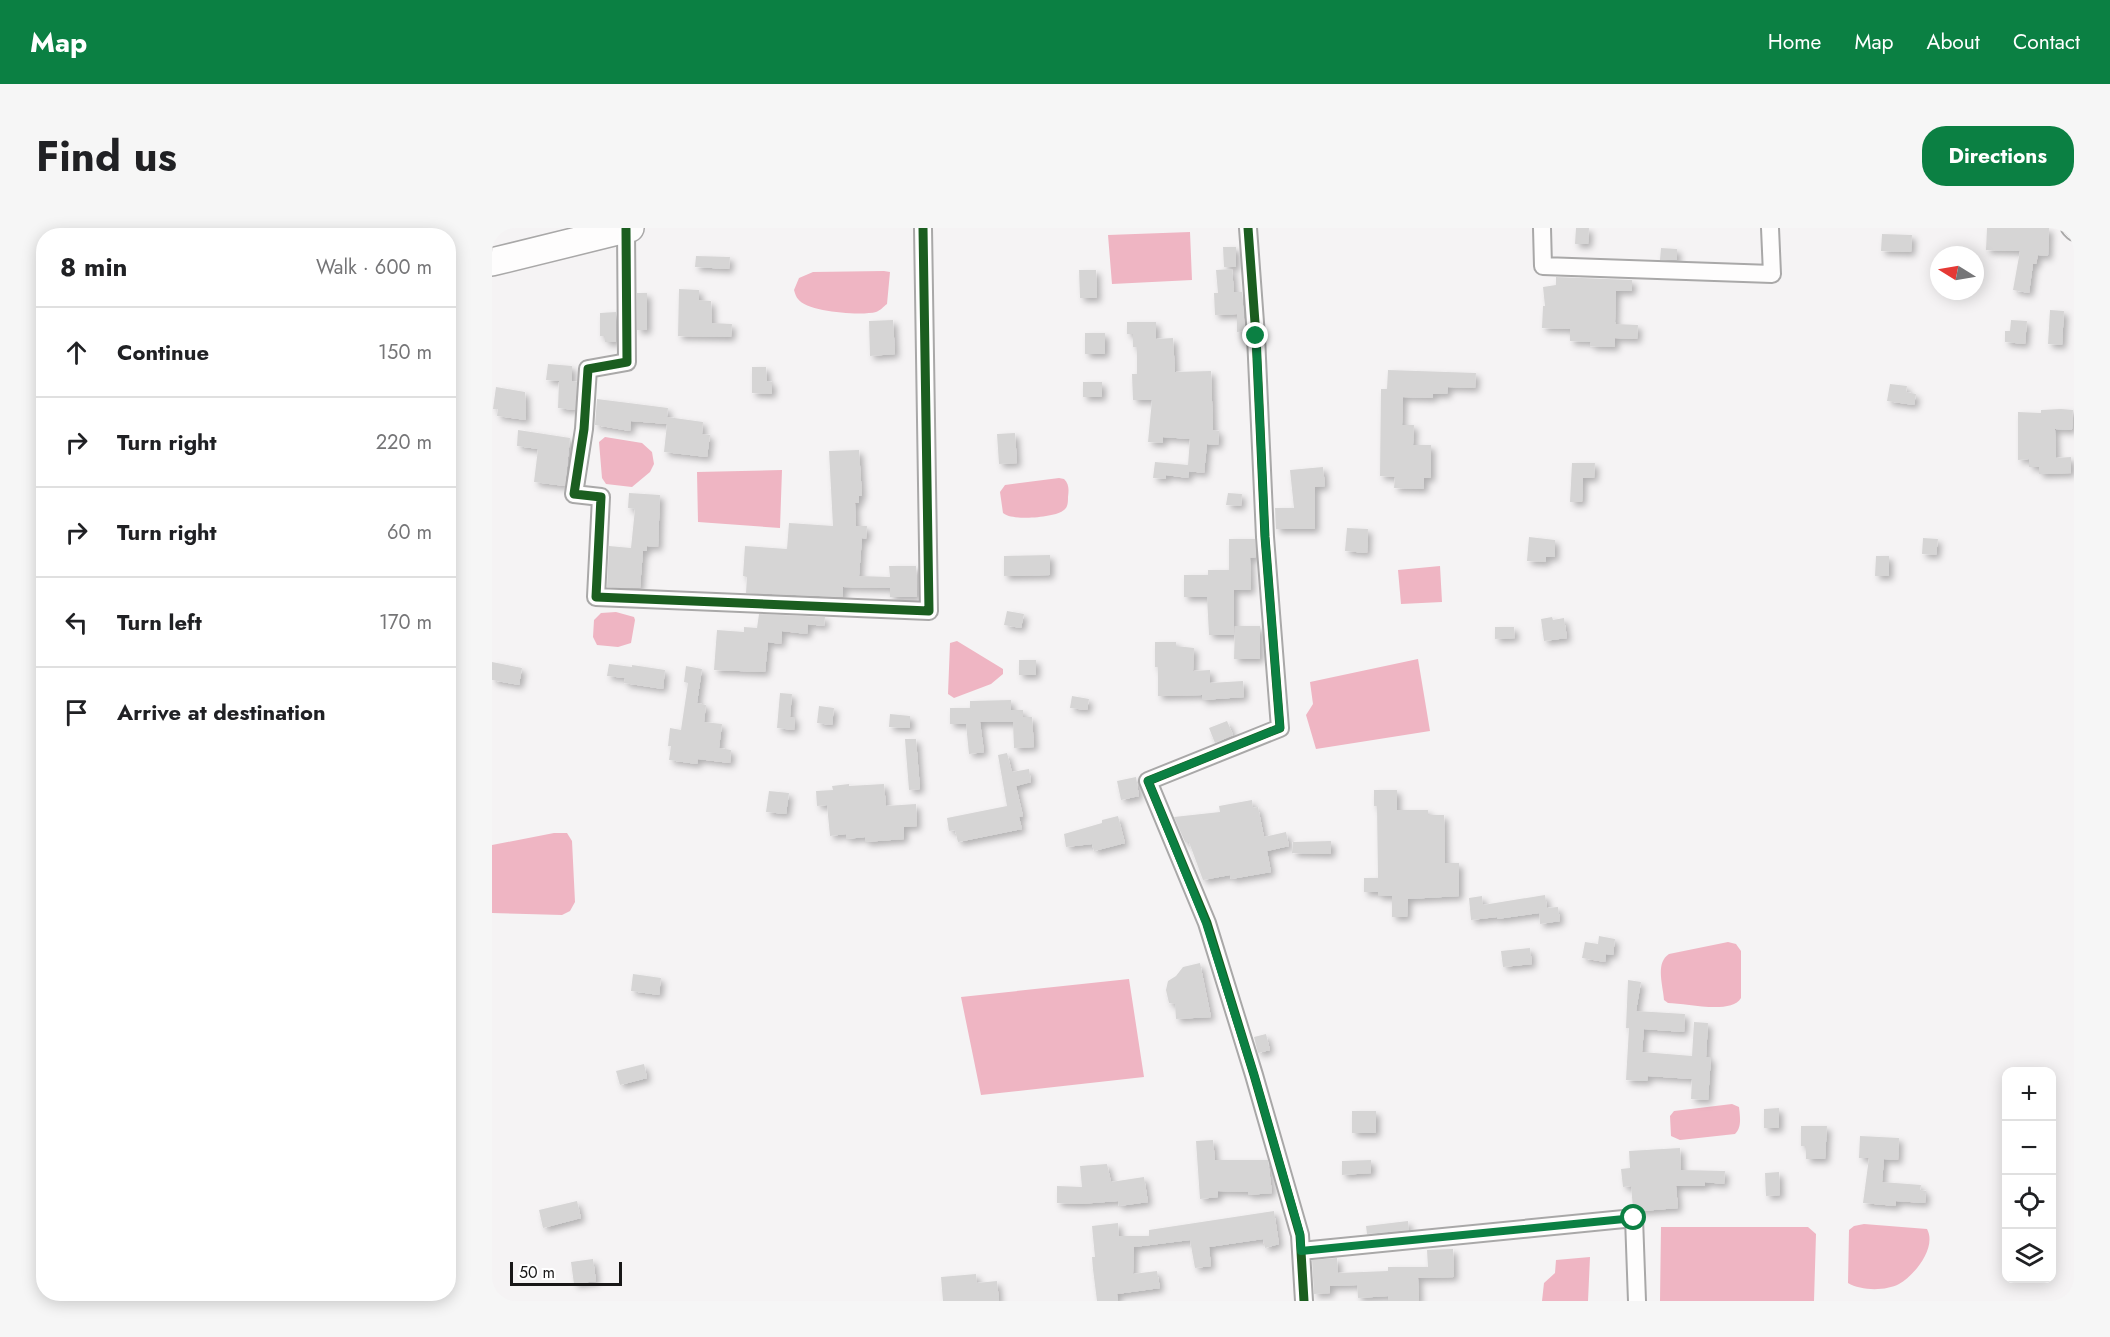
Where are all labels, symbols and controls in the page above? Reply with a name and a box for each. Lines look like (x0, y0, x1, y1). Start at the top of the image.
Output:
text: Map (30, 22, 87, 63)
text: Home (1768, 27, 1821, 57)
text: Map (1854, 27, 1894, 57)
text: About (1927, 27, 1980, 57)
text: Contact (2013, 27, 2080, 57)
text: Find us (36, 126, 177, 187)
button: Directions (1922, 126, 2074, 186)
north arrow (1930, 246, 1984, 300)
text: 8 min (60, 248, 128, 286)
text: Walk · 600 m (316, 253, 432, 282)
route end (1242, 322, 1268, 348)
icon: ahead (60, 336, 93, 369)
text: Continue (117, 336, 209, 368)
text: 150 m (378, 338, 432, 367)
icon: right (60, 426, 93, 459)
text: Turn right (117, 426, 217, 458)
text: 220 m (376, 428, 432, 457)
icon: right (60, 516, 93, 549)
text: Turn right (117, 516, 217, 548)
text: 60 m (387, 518, 432, 547)
icon: left (60, 606, 93, 639)
text: Turn left (117, 606, 202, 638)
text: 170 m (379, 608, 432, 637)
icon: arrive (60, 696, 93, 729)
text: Arrive at destination (117, 696, 326, 728)
map controls (2002, 1067, 2056, 1283)
button: + (2002, 1067, 2056, 1121)
button: − (2002, 1121, 2056, 1175)
button: locate (2002, 1175, 2056, 1229)
route start (1620, 1204, 1646, 1230)
button: layers (2002, 1229, 2056, 1283)
scale bar (510, 1259, 622, 1286)
text: 50 m (519, 1261, 555, 1284)

